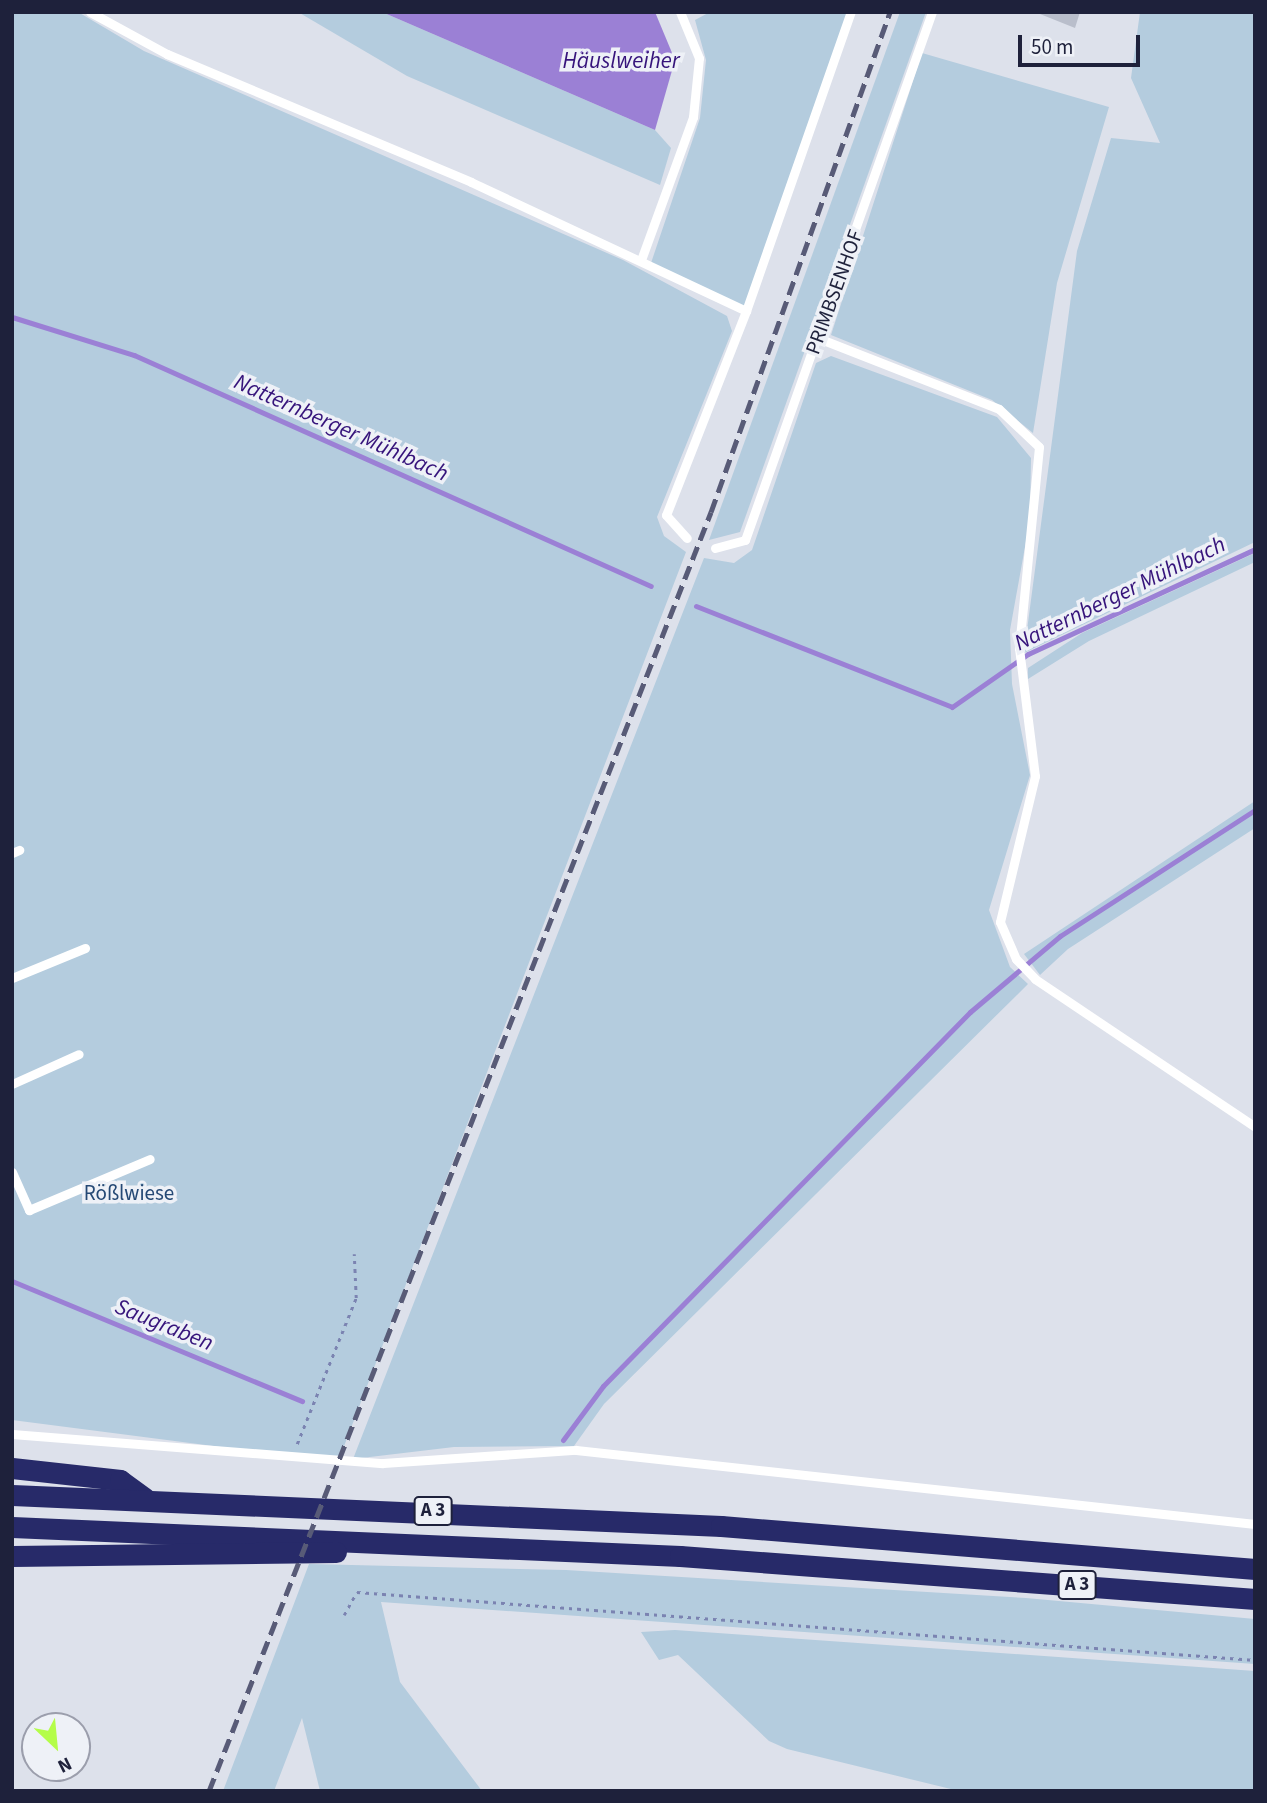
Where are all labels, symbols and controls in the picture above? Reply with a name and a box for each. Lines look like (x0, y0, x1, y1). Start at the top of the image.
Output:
scale bar (1022, 21, 1144, 65)
text: 50 m (1031, 32, 1073, 62)
water label: Häuslweiher (562, 47, 680, 75)
street label: PRIMBSENHOF (800, 226, 868, 358)
water label: Natternberger Mühlbach (230, 368, 452, 488)
water label: Natternberger Mühlbach (1010, 531, 1230, 657)
park label: Rößlwiese (84, 1180, 174, 1206)
water label: Saugraben (111, 1293, 217, 1357)
road number: A 3 (412, 1496, 454, 1526)
road number: A 3 (1056, 1569, 1098, 1600)
north arrow (21, 1712, 91, 1782)
text: N (53, 1750, 76, 1779)

